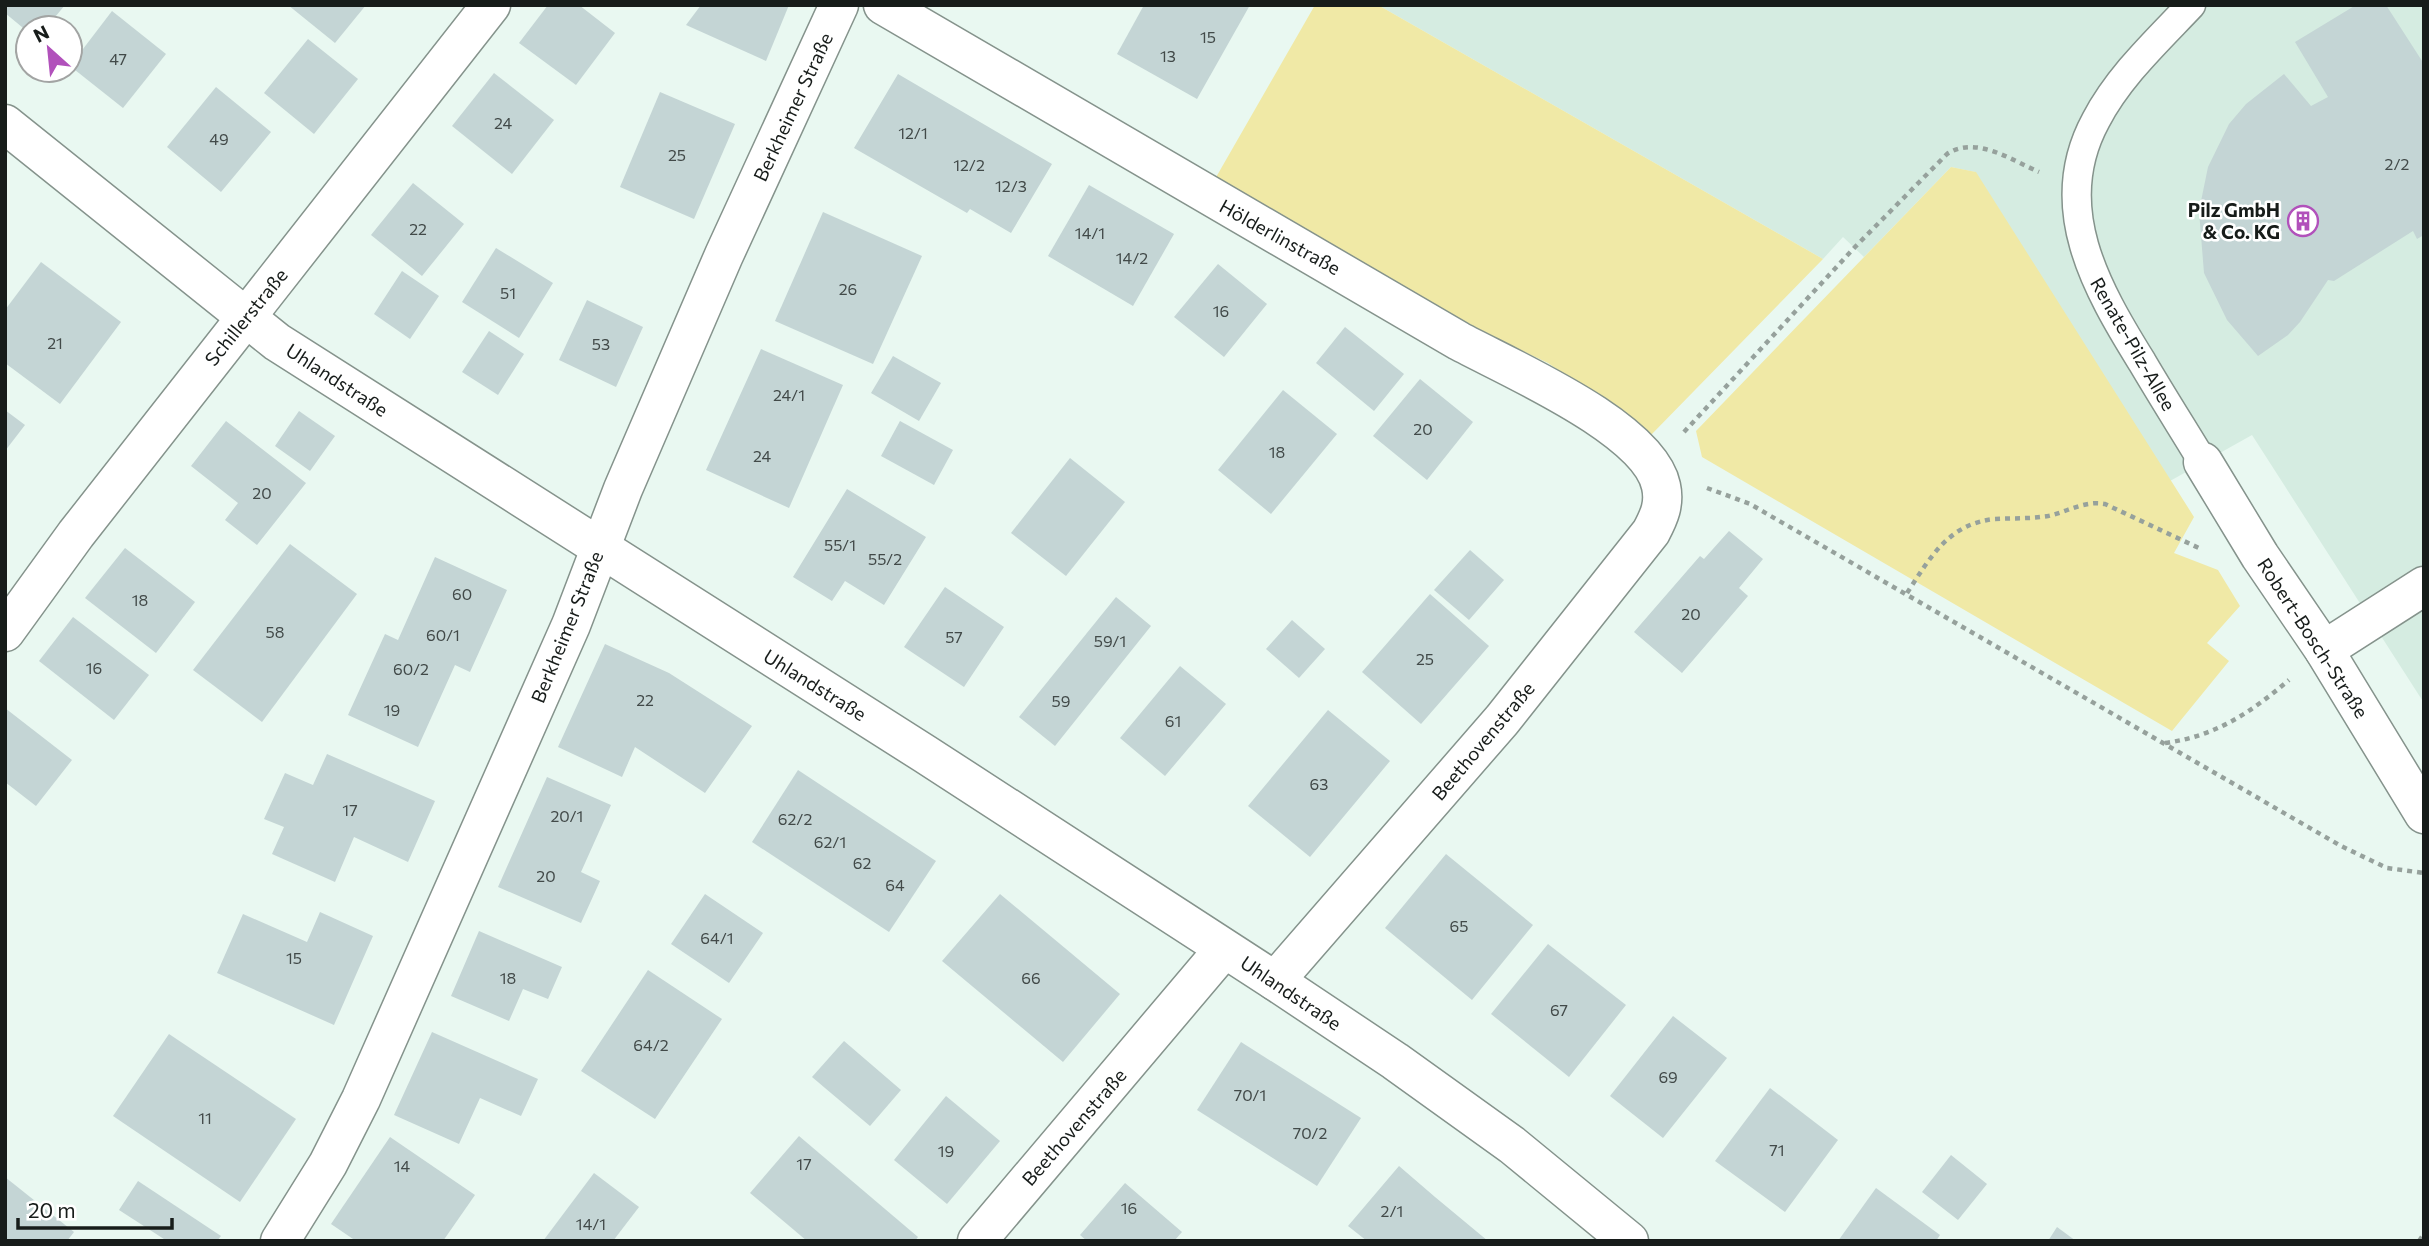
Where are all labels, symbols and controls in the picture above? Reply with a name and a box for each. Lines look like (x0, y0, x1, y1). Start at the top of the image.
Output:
north arrow (14, 14, 84, 84)
text: N (29, 20, 53, 47)
house number: 15 (1200, 27, 1216, 46)
street label: Berkheimer Straße (748, 29, 837, 185)
house number: 13 (1160, 46, 1176, 65)
house number: 47 (109, 49, 127, 68)
house number: 24 (494, 113, 512, 132)
house number: 12/1 (898, 123, 928, 142)
house number: 49 (209, 129, 229, 148)
house number: 25 (668, 145, 686, 164)
house number: 2/2 (2385, 154, 2410, 173)
house number: 12/2 (953, 155, 985, 174)
house number: 12/3 (995, 176, 1027, 195)
street label: Hölderlinstraße (1216, 194, 1345, 279)
place label: Pilz GmbH & Co. KG (2188, 198, 2280, 243)
building icon: Pilz GmbH & Co. KG (2286, 204, 2320, 238)
house number: 22 (409, 219, 427, 238)
house number: 14/1 (1075, 223, 1105, 242)
house number: 14/2 (1116, 248, 1148, 267)
street label: Schillerstraße (199, 263, 292, 370)
street label: Renate-Pilz-Allee (2086, 273, 2181, 415)
house number: 26 (839, 279, 857, 298)
house number: 51 (500, 283, 516, 302)
house number: 16 (1213, 301, 1229, 320)
house number: 21 (47, 333, 63, 352)
house number: 53 (592, 334, 610, 353)
street label: Uhlandstraße (282, 338, 392, 421)
house number: 24/1 (773, 385, 805, 404)
house number: 20 (1413, 419, 1433, 438)
house number: 18 (1269, 442, 1285, 461)
house number: 24 (753, 446, 771, 465)
house number: 20 (252, 483, 272, 502)
house number: 55/1 (824, 535, 856, 554)
street label: Berkheimer Straße (526, 548, 607, 706)
house number: 55/2 (868, 549, 902, 568)
street label: Robert-Bosch-Straße (2253, 553, 2374, 722)
house number: 60 (452, 584, 472, 603)
house number: 18 (132, 590, 148, 609)
house number: 20 (1681, 604, 1701, 623)
house number: 58 (266, 622, 284, 641)
house number: 60/1 (426, 625, 460, 644)
house number: 57 (945, 627, 963, 646)
house number: 59/1 (1094, 631, 1126, 650)
street label: Uhlandstraße (760, 644, 871, 725)
house number: 25 (1416, 649, 1434, 668)
house number: 16 (86, 658, 102, 677)
house number: 60/2 (393, 659, 429, 678)
street label: Beethovenstraße (1426, 677, 1539, 805)
house number: 22 (636, 690, 654, 709)
house number: 59 (1052, 691, 1070, 710)
house number: 19 (384, 700, 400, 719)
house number: 61 (1165, 711, 1181, 730)
house number: 63 (1310, 774, 1328, 793)
house number: 17 (342, 800, 358, 819)
house number: 20/1 (551, 806, 583, 825)
house number: 62/2 (778, 809, 812, 828)
house number: 62/1 (814, 832, 846, 851)
house number: 62 (853, 853, 871, 872)
house number: 20 (536, 866, 556, 885)
house number: 64 (885, 875, 905, 894)
house number: 65 (1450, 916, 1468, 935)
house number: 64/1 (700, 928, 734, 947)
house number: 15 (286, 948, 302, 967)
street label: Uhlandstraße (1236, 950, 1346, 1035)
house number: 18 (500, 968, 516, 987)
house number: 66 (1021, 968, 1041, 987)
house number: 67 (1550, 1000, 1568, 1019)
house number: 64/2 (633, 1035, 669, 1054)
street label: Beethovenstraße (1017, 1063, 1131, 1190)
house number: 69 (1658, 1067, 1678, 1086)
house number: 70/1 (1234, 1085, 1266, 1104)
house number: 11 (198, 1108, 212, 1127)
house number: 70/2 (1293, 1123, 1327, 1142)
house number: 71 (1769, 1140, 1785, 1159)
house number: 19 (938, 1141, 954, 1160)
house number: 17 (796, 1154, 812, 1173)
house number: 14 (394, 1156, 411, 1175)
scale bar (18, 1186, 172, 1230)
text: 20 m (28, 1197, 76, 1222)
house number: 16 (1121, 1198, 1137, 1217)
house number: 2/1 (1381, 1201, 1403, 1220)
house number: 14/1 (576, 1214, 606, 1233)

